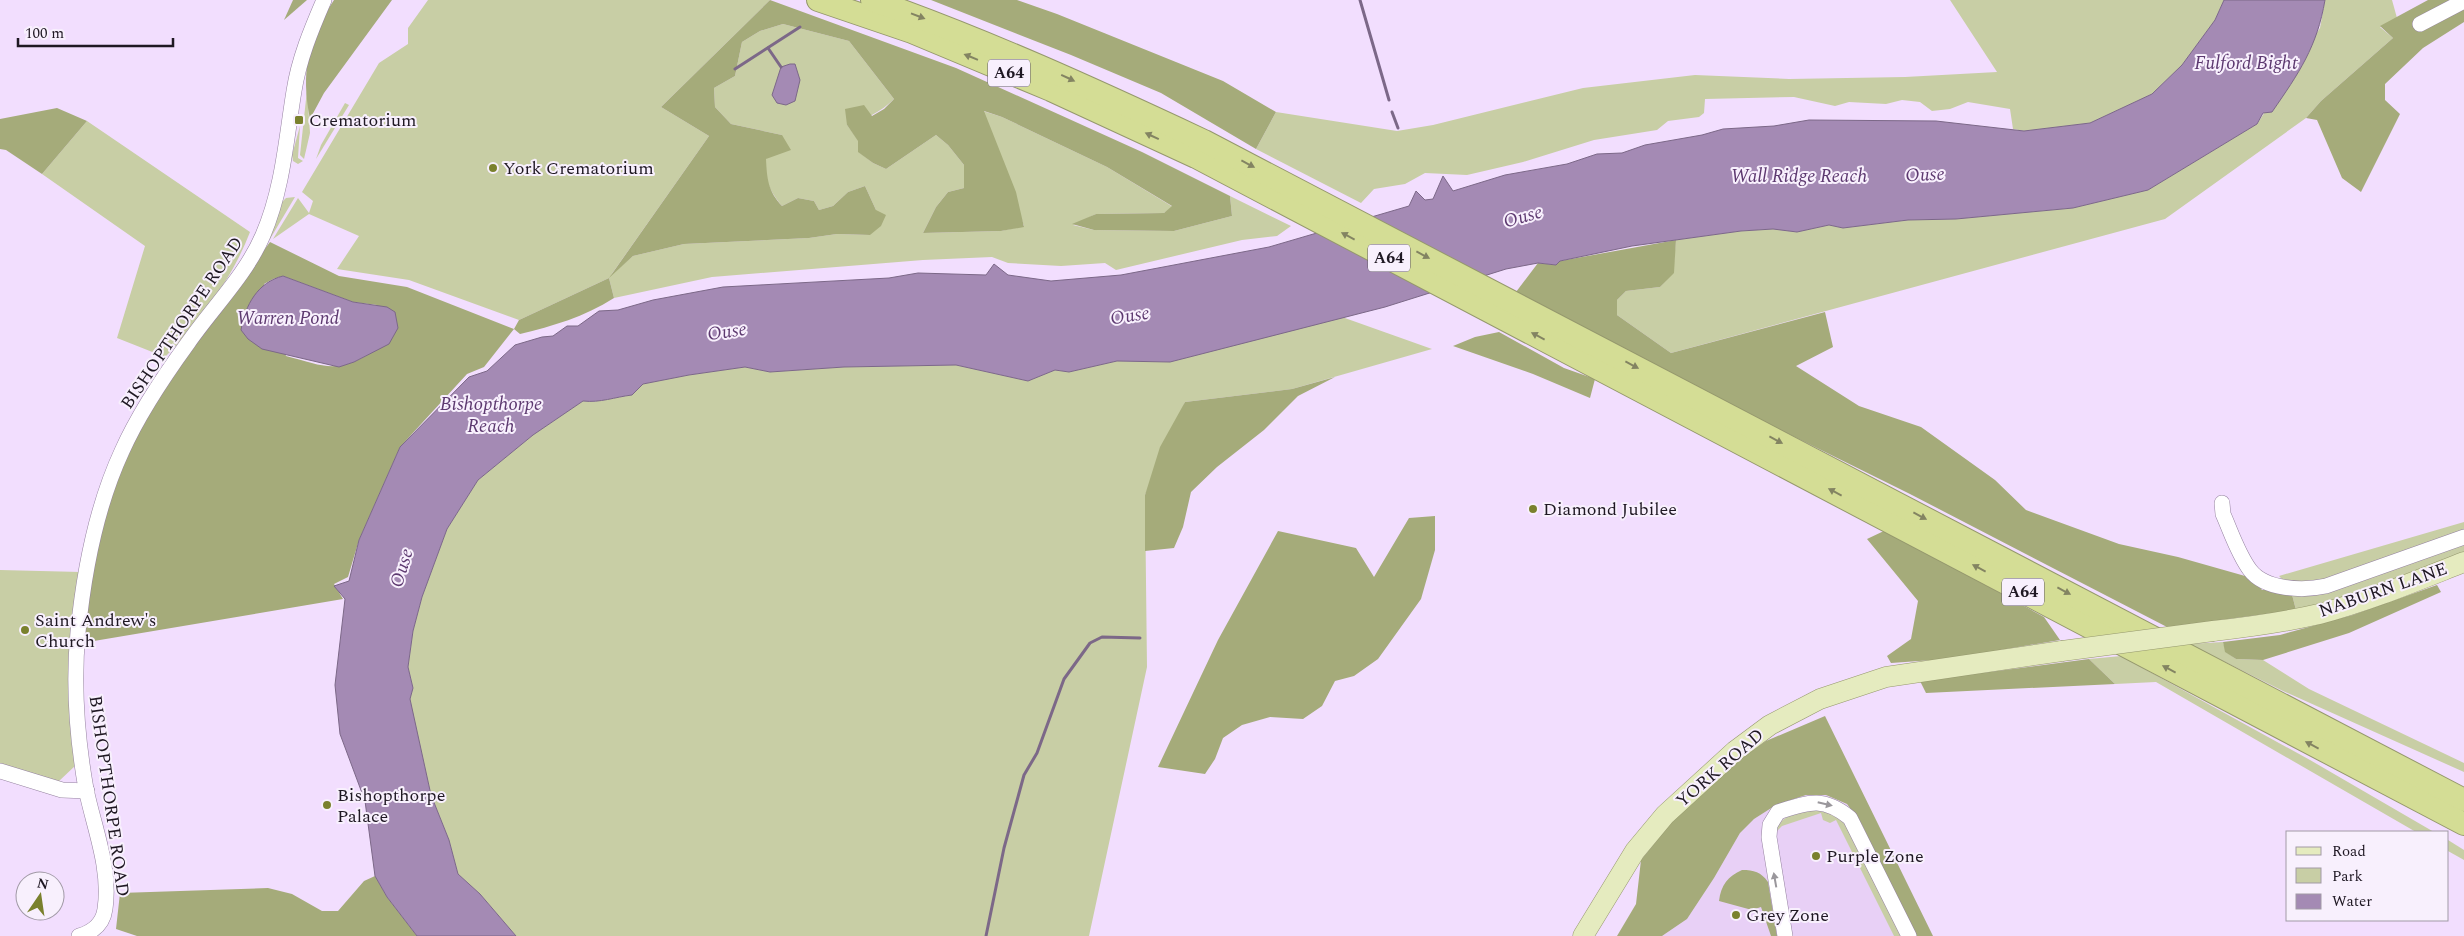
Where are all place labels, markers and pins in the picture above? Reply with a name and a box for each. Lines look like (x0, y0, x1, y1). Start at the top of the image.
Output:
place label: Crematorium (309, 107, 417, 134)
marker: Crematorium (293, 114, 305, 126)
place label: York Crematorium (503, 155, 654, 182)
marker: York Crematorium (487, 162, 499, 174)
place label: Diamond Jubilee (1543, 496, 1677, 523)
marker: Diamond Jubilee (1527, 503, 1539, 515)
place label: Saint Andrew's Church (35, 607, 156, 655)
marker: Saint Andrew's Church (19, 624, 31, 636)
place label: Bishopthorpe Palace (337, 782, 445, 830)
marker: Bishopthorpe Palace (321, 799, 333, 811)
place label: Purple Zone (1826, 843, 1924, 870)
marker: Purple Zone (1810, 850, 1822, 862)
place label: Grey Zone (1746, 902, 1829, 929)
marker: Grey Zone (1730, 909, 1742, 921)

